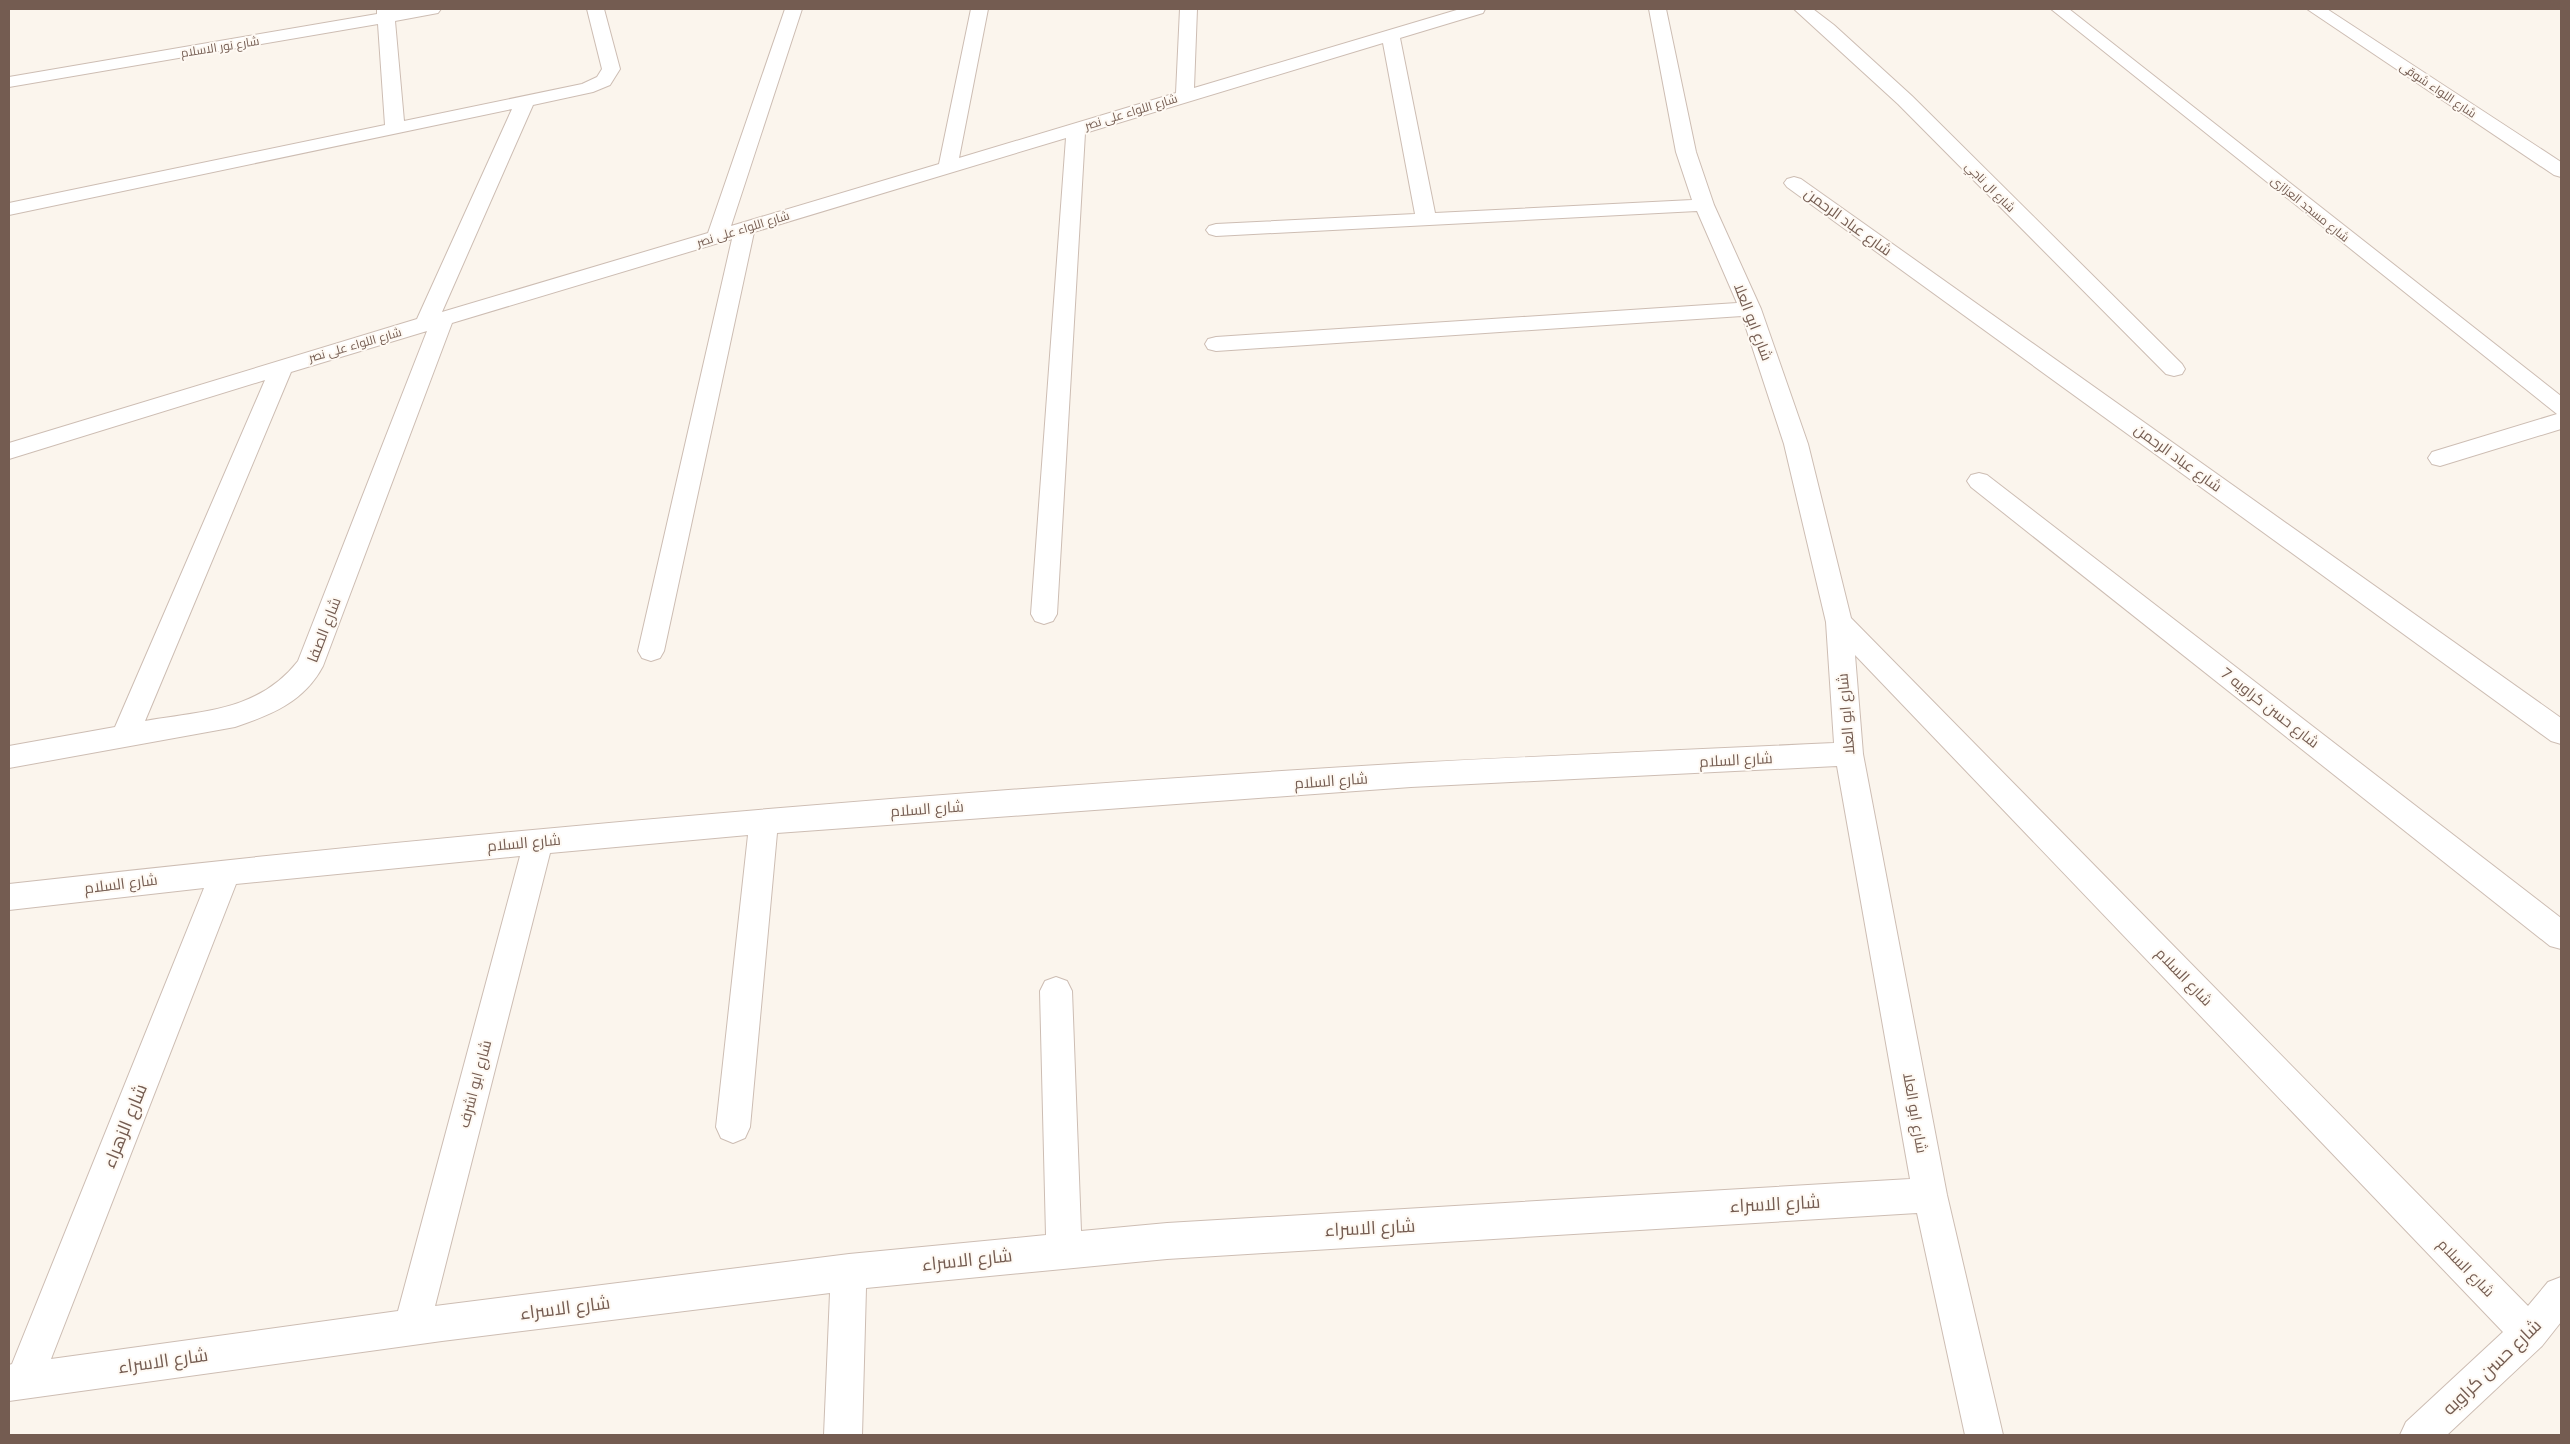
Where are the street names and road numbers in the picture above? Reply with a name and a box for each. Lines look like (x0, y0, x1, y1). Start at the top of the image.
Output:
street label: شارع نور الاسلام (179, 32, 261, 61)
street label: شارع اللواء شوقى (2397, 58, 2480, 122)
street label: شارع اللواء على نصر (1081, 89, 1179, 134)
street label: شارع ال ناجي (1960, 158, 2019, 217)
street label: شارع مسجد العزازى (2268, 172, 2353, 246)
street label: شارع عباد الرحمن (1800, 183, 1896, 261)
street label: شارع اللواء على نصر (693, 206, 791, 251)
street label: شارع ابو العلا (1728, 280, 1778, 364)
street label: شارع اللواء على نصر (305, 323, 403, 366)
street label: شارع عباد الرحمن (2130, 419, 2226, 497)
street label: شارع الصفا (302, 594, 346, 666)
street label: شارع حسن كراويه 7 (2216, 663, 2324, 753)
street label: شارع ابو العلا (1831, 672, 1861, 756)
street label: شارع السلام (1699, 747, 1773, 773)
street label: شارع السلام (1294, 767, 1368, 795)
street label: شارع السلام (890, 795, 964, 823)
street label: شارع السلام (486, 829, 562, 857)
street label: شارع السلام (83, 869, 159, 899)
street label: شارع السلام (2151, 943, 2217, 1011)
street label: شارع ابو اشرف (453, 1038, 497, 1130)
street label: شارع ابو العلا (1897, 1071, 1933, 1155)
street label: شارع الزهراء (96, 1080, 153, 1172)
street label: شارع الاسراء (1729, 1189, 1821, 1218)
street label: شارع الاسراء (1324, 1213, 1416, 1242)
street label: شارع السلام (2433, 1234, 2499, 1302)
street label: شارع الاسراء (921, 1242, 1013, 1277)
street label: شارع الاسراء (518, 1290, 611, 1325)
street label: شارع حسن كراويه (2437, 1313, 2547, 1420)
street label: شارع الاسراء (116, 1342, 210, 1379)

